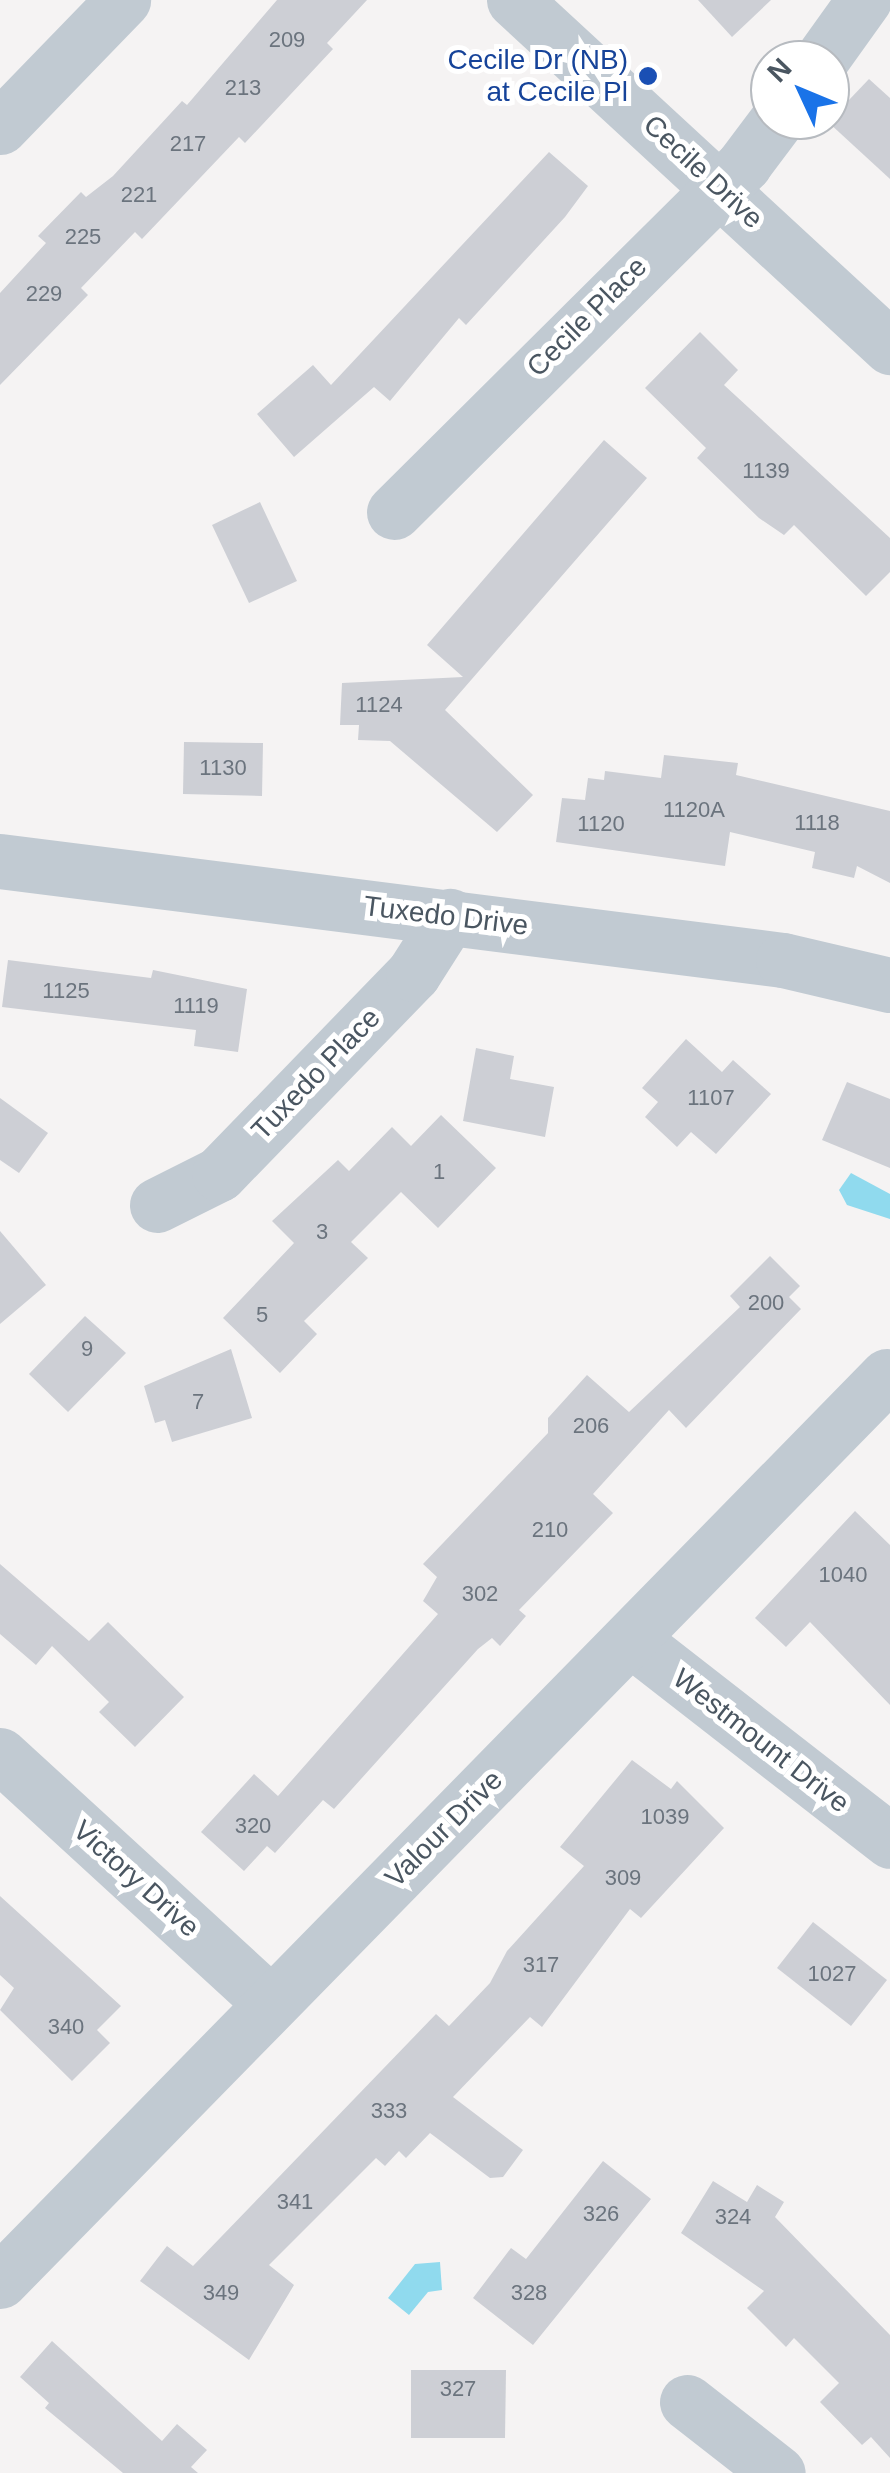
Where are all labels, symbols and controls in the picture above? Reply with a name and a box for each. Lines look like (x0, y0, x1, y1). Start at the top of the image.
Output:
house number: 209 (269, 27, 305, 53)
north arrow (750, 40, 850, 140)
place label: Cecile Dr (NB) at Cecile Pl (448, 43, 628, 109)
text: N (761, 52, 798, 88)
marker: Cecile Dr (NB) at Cecile Pl (637, 65, 659, 87)
house number: 213 (225, 75, 261, 101)
street label: Cecile Drive (636, 108, 770, 236)
house number: 217 (170, 131, 206, 157)
house number: 221 (121, 182, 157, 208)
house number: 225 (65, 224, 101, 250)
street label: Cecile Place (520, 250, 654, 384)
house number: 229 (26, 281, 62, 307)
house number: 1139 (742, 458, 790, 484)
house number: 1124 (355, 692, 403, 718)
house number: 1130 (199, 755, 247, 781)
house number: 1120A (663, 797, 725, 823)
house number: 1118 (794, 810, 840, 836)
house number: 1120 (577, 811, 625, 837)
street label: Tuxedo Drive (362, 889, 530, 943)
house number: 1125 (42, 978, 90, 1004)
house number: 1119 (173, 993, 219, 1019)
street label: Tuxedo Place (245, 1001, 387, 1147)
house number: 1107 (687, 1085, 735, 1111)
house number: 1 (433, 1159, 445, 1185)
house number: 3 (316, 1219, 328, 1245)
house number: 200 (748, 1290, 784, 1316)
house number: 5 (256, 1302, 268, 1328)
house number: 9 (81, 1336, 93, 1362)
house number: 7 (192, 1389, 204, 1415)
house number: 206 (573, 1413, 609, 1439)
house number: 210 (532, 1517, 568, 1543)
house number: 1040 (819, 1562, 867, 1588)
house number: 302 (462, 1581, 498, 1607)
street label: Westmount Drive (666, 1662, 856, 1820)
street label: Valour Drive (378, 1763, 510, 1895)
house number: 1039 (641, 1804, 689, 1830)
house number: 320 (235, 1813, 271, 1839)
street label: Victory Drive (66, 1814, 206, 1944)
house number: 309 (605, 1865, 641, 1891)
house number: 317 (523, 1952, 559, 1978)
house number: 1027 (808, 1961, 856, 1987)
house number: 340 (48, 2014, 84, 2040)
house number: 333 (371, 2098, 407, 2124)
house number: 341 (277, 2189, 313, 2215)
house number: 326 (583, 2201, 619, 2227)
house number: 324 (715, 2204, 751, 2230)
house number: 349 (203, 2280, 239, 2306)
house number: 328 (511, 2280, 547, 2306)
house number: 327 (440, 2376, 476, 2402)

